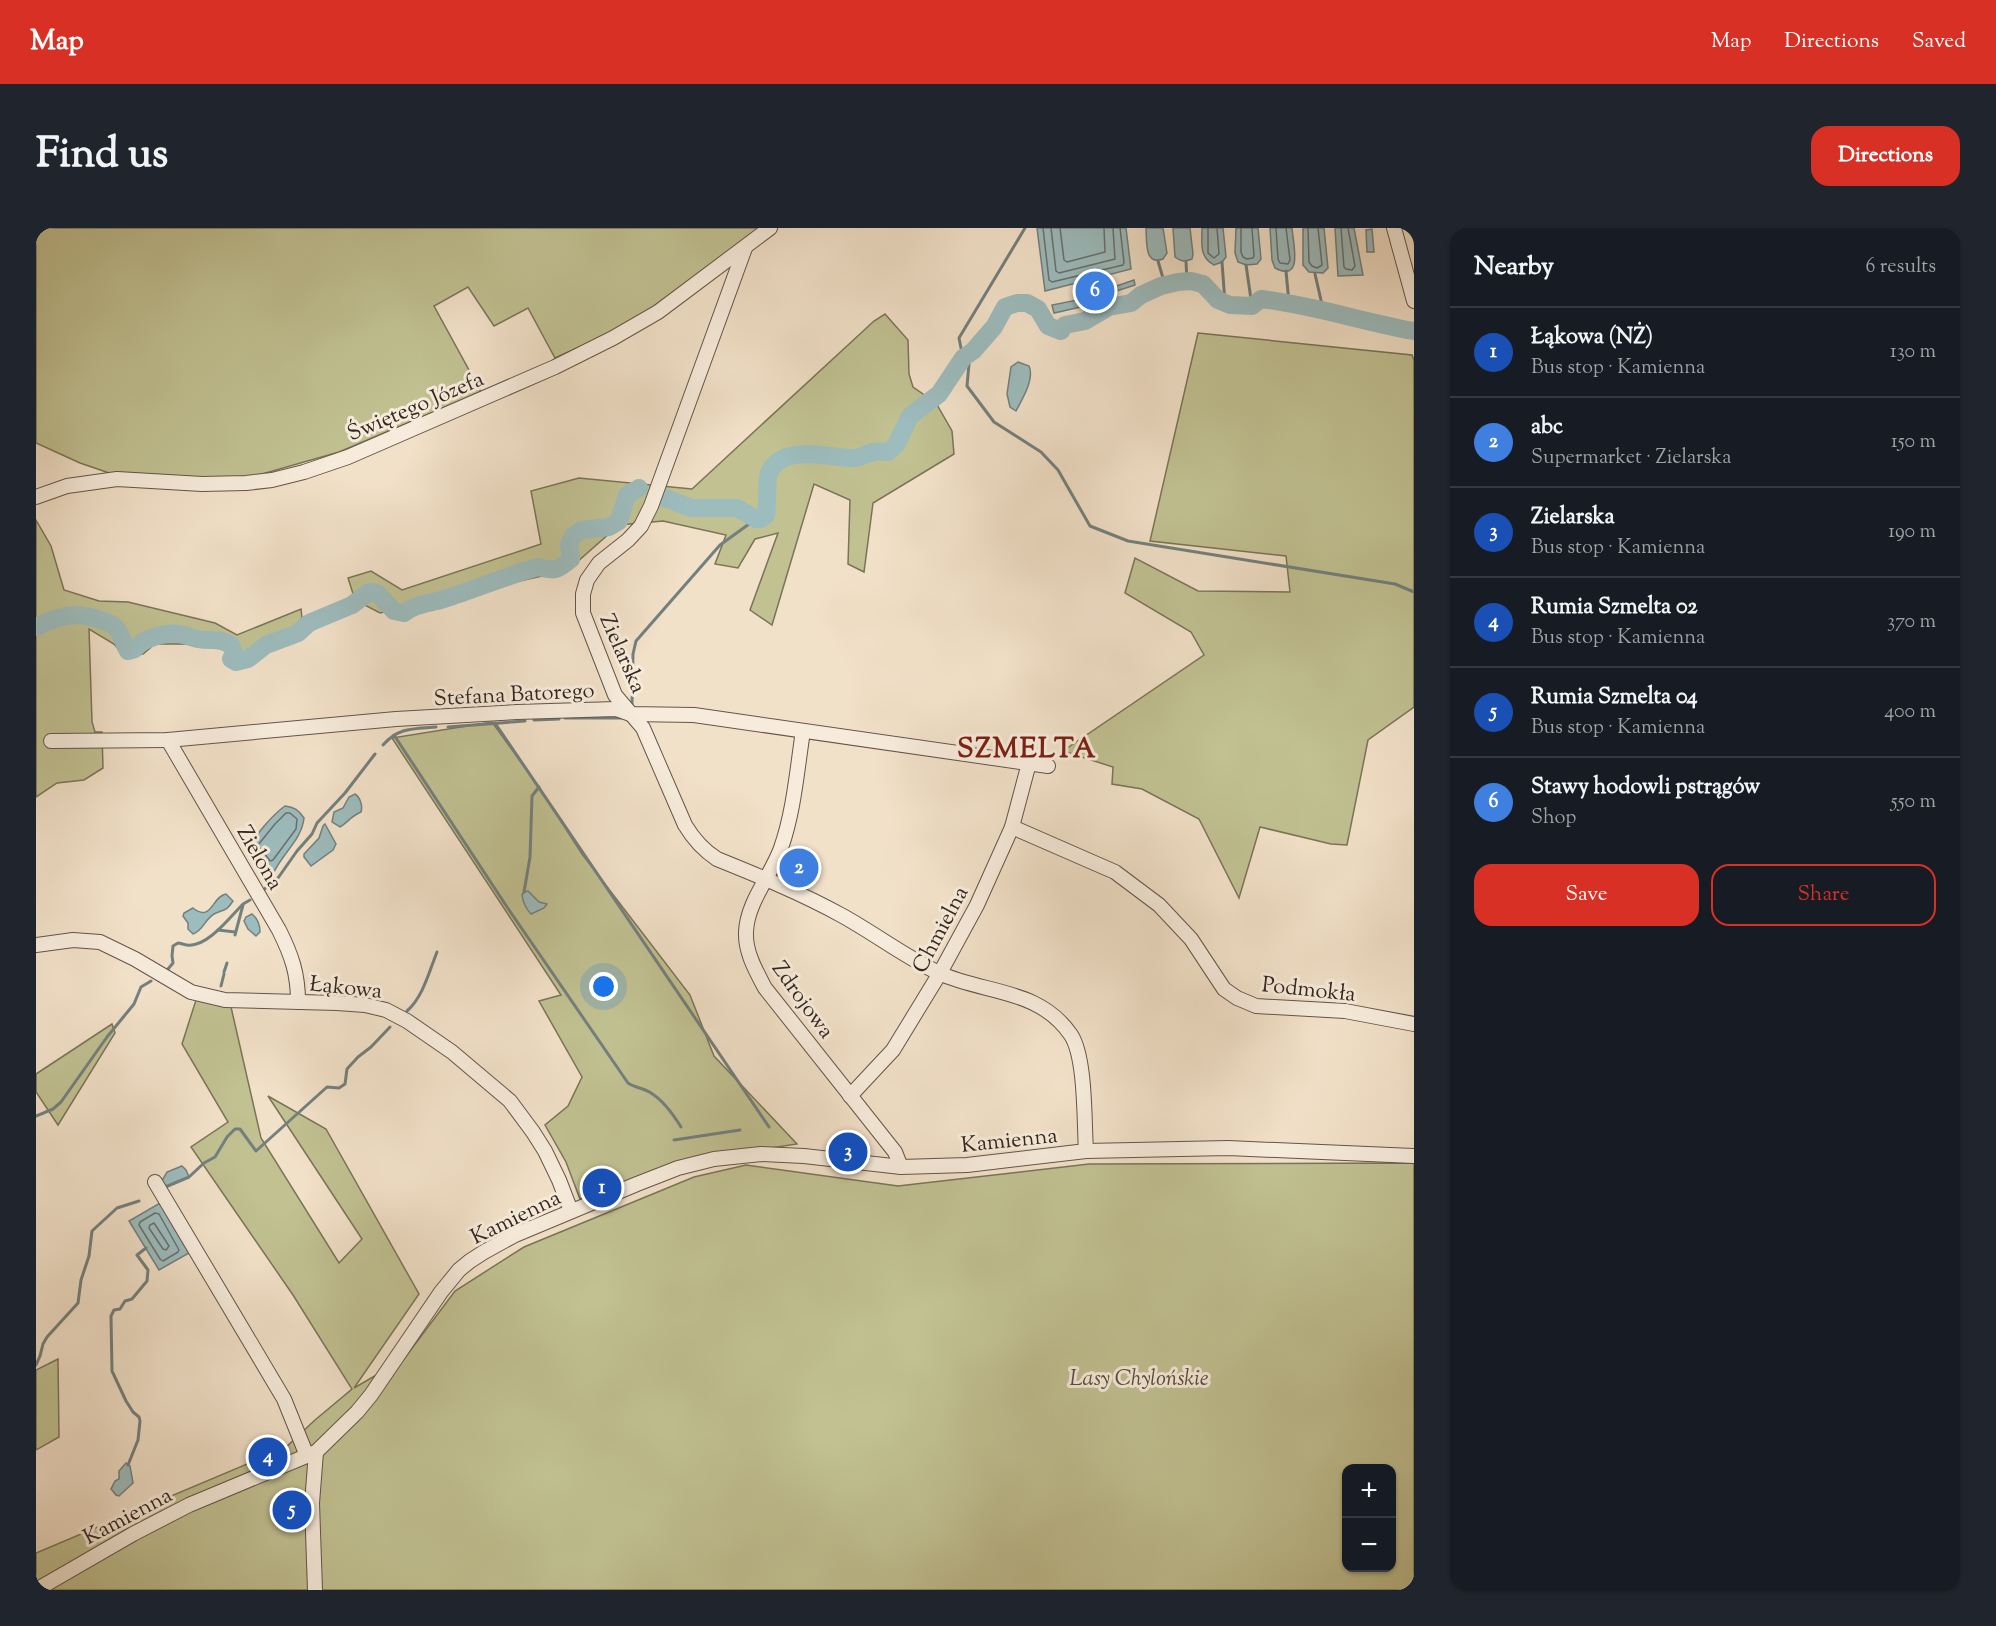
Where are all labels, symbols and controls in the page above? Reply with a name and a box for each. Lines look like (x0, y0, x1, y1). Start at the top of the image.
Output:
text: Map (30, 22, 84, 62)
text: Map (1711, 27, 1751, 57)
text: Directions (1784, 27, 1879, 57)
text: Saved (1912, 27, 1966, 57)
text: Find us (36, 126, 168, 186)
button: Directions (1811, 126, 1960, 186)
text: Nearby (1474, 249, 1554, 286)
text: 6 results (1866, 253, 1936, 282)
pin: 6 (1076, 268, 1114, 314)
text: Łąkowa (NŻ) (1531, 322, 1653, 354)
text: 1 (1490, 338, 1497, 367)
text: 130 m (1890, 338, 1936, 367)
text: Bus stop · Kamienna (1531, 354, 1705, 383)
street label: Świętego Józefa (342, 364, 489, 451)
text: abc (1531, 412, 1563, 444)
text: 2 (1489, 428, 1498, 457)
text: 150 m (1891, 428, 1936, 457)
text: Supermarket · Zielarska (1531, 444, 1731, 473)
text: Zielarska (1531, 502, 1615, 534)
text: 3 (1489, 518, 1498, 547)
text: 190 m (1888, 518, 1936, 547)
text: Bus stop · Kamienna (1531, 534, 1705, 563)
text: Rumia Szmelta 02 (1531, 592, 1698, 624)
text: 4 (1488, 608, 1499, 637)
text: 370 m (1887, 608, 1936, 637)
street label: Zielarska (590, 609, 653, 699)
text: Bus stop · Kamienna (1531, 624, 1705, 653)
street label: Stefana Batorego (433, 676, 595, 716)
text: Rumia Szmelta 04 (1531, 682, 1698, 714)
text: 5 (1490, 698, 1497, 727)
text: 400 m (1884, 698, 1936, 727)
text: Bus stop · Kamienna (1531, 714, 1705, 743)
district label: SZMELTA (957, 730, 1097, 770)
text: Stawy hodowli pstrągów (1531, 772, 1760, 804)
text: 6 (1489, 788, 1498, 817)
text: 550 m (1891, 788, 1936, 817)
text: Shop (1531, 804, 1576, 833)
street label: Zielona (227, 820, 290, 897)
pin: 2 (780, 846, 819, 890)
button: Save (1474, 864, 1699, 926)
button: Share (1711, 864, 1936, 926)
street label: Chmielna (905, 881, 978, 980)
street label: Zdrojowa (763, 955, 841, 1046)
street label: Łąkowa (308, 969, 384, 1009)
street label: Podmokła (1260, 970, 1357, 1012)
your location (589, 972, 618, 1001)
street label: Kamienna (960, 1121, 1059, 1163)
pin: 3 (828, 1130, 868, 1174)
pin: 1 (582, 1166, 622, 1210)
street label: Kamienna (466, 1183, 567, 1254)
park label: Lasy Chylońskie (1069, 1364, 1209, 1396)
pin: 4 (248, 1434, 288, 1480)
map controls (1342, 1464, 1396, 1572)
button: + (1342, 1464, 1396, 1518)
street label: Kamienna (78, 1481, 179, 1555)
pin: 5 (272, 1488, 312, 1532)
button: − (1342, 1518, 1396, 1572)

